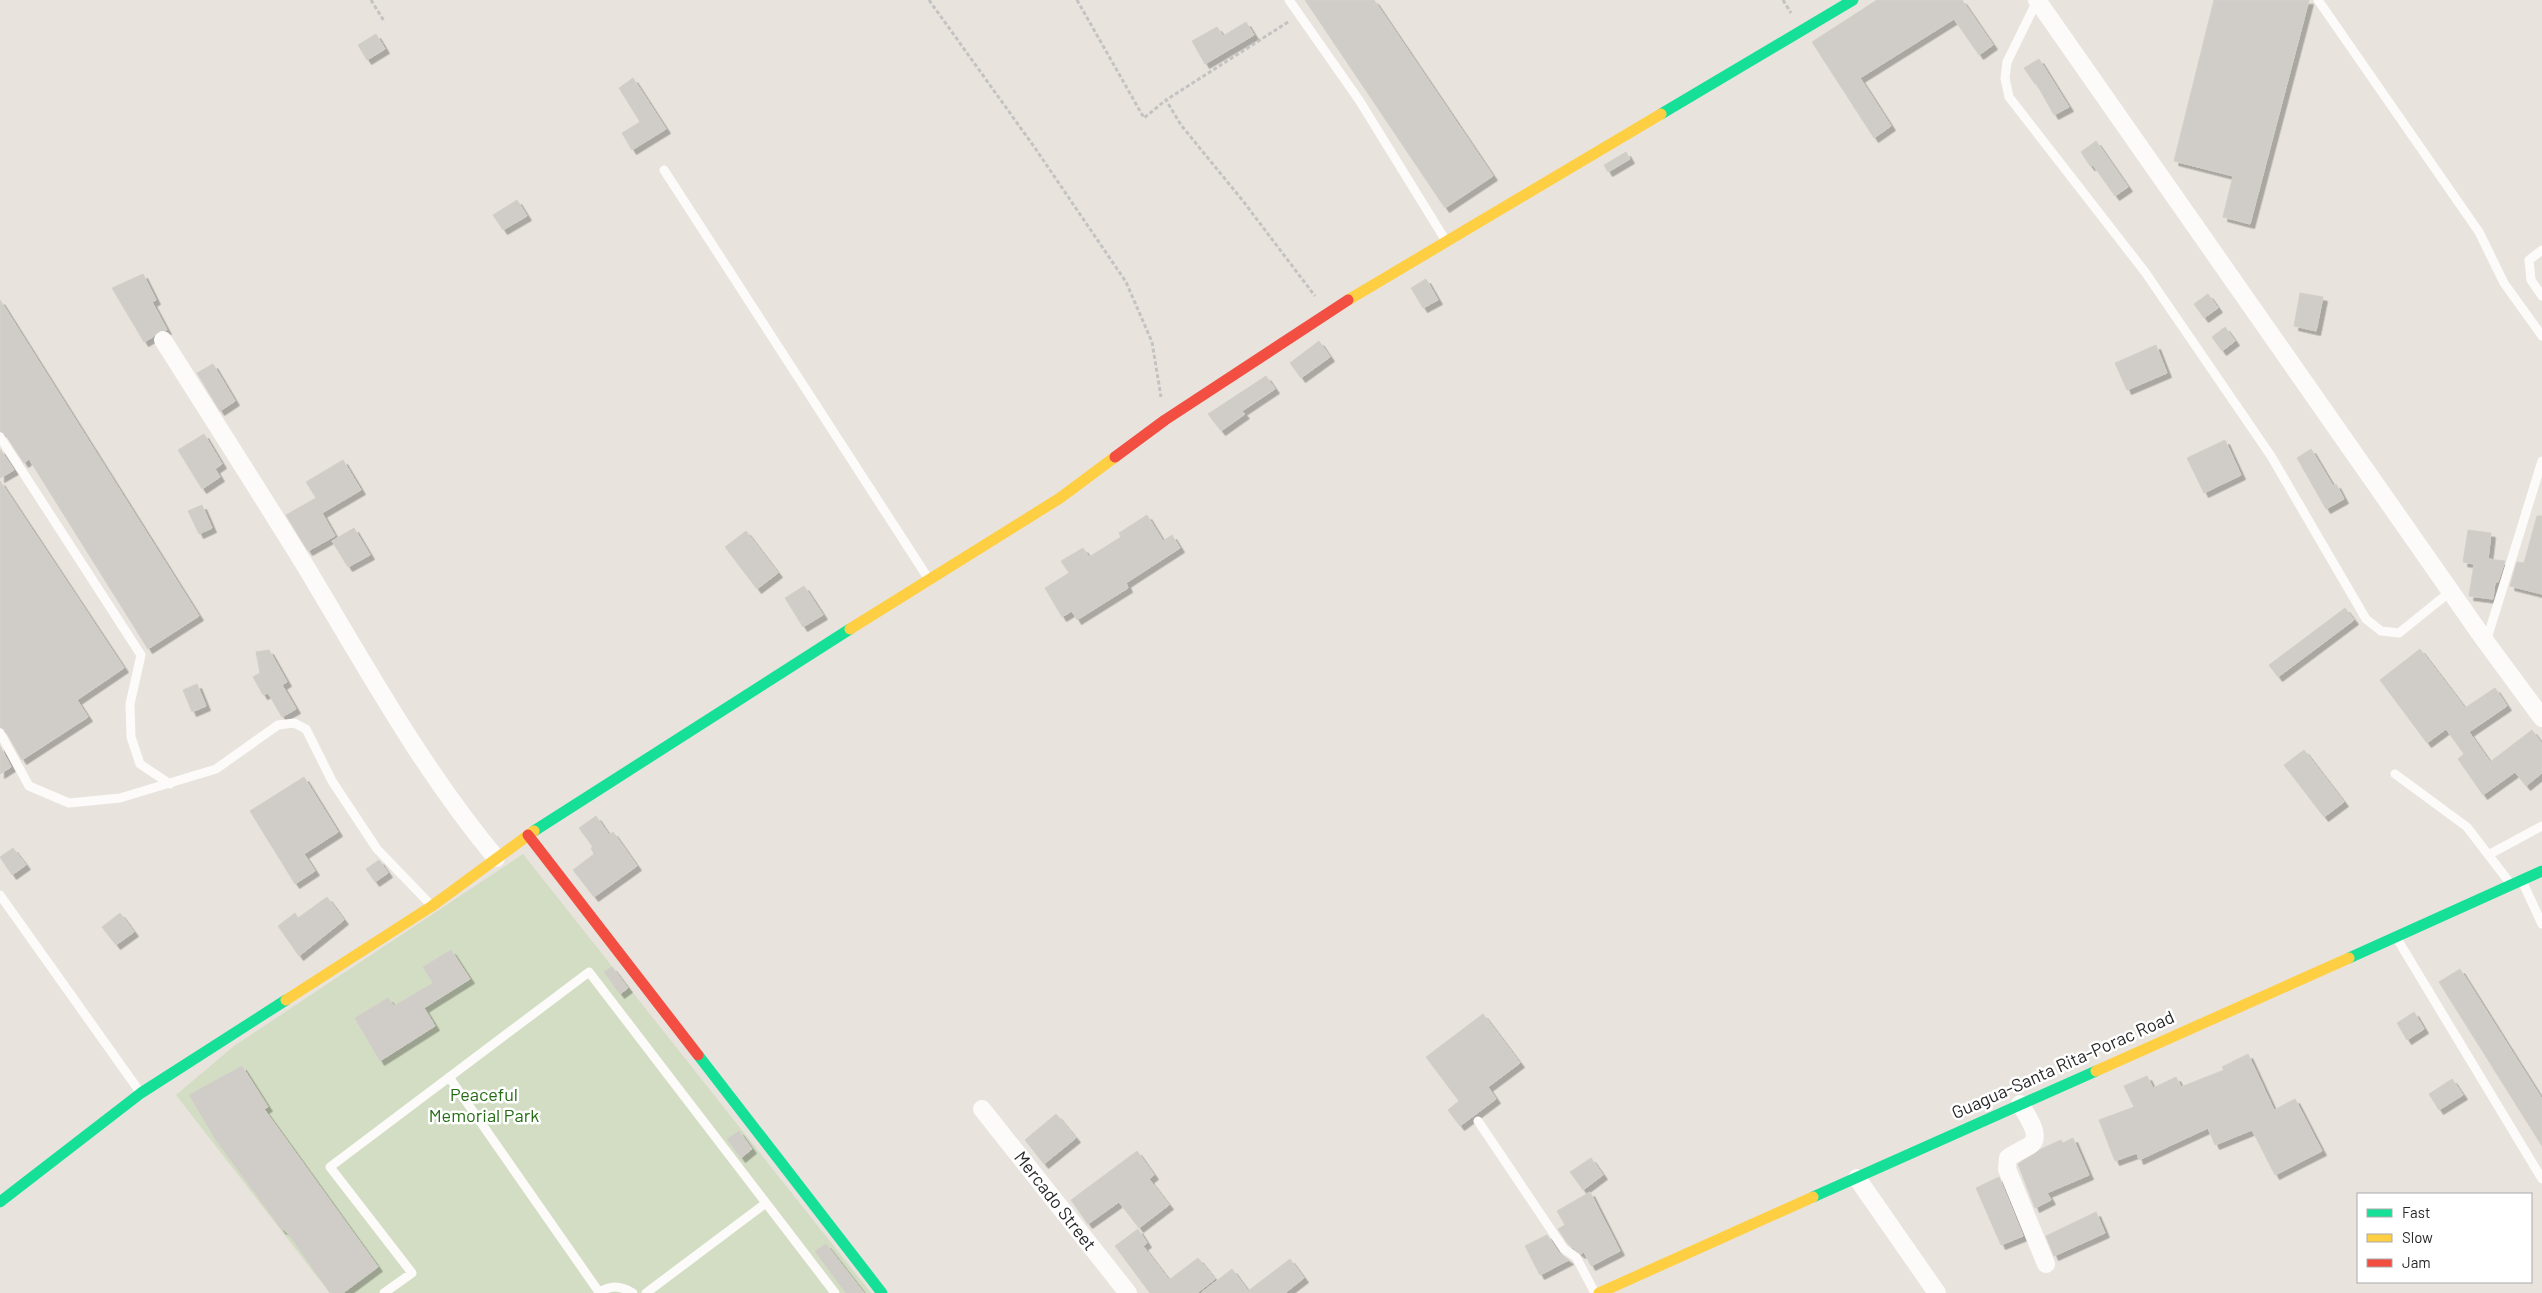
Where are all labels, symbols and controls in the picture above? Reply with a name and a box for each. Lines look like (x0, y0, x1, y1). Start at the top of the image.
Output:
street label: Guagua-Santa Rita-Porac Road (1948, 1005, 2177, 1123)
park label: Peaceful Memorial Park (429, 1083, 539, 1126)
street label: Mercado Street (1010, 1146, 1101, 1254)
legend (2357, 1193, 2532, 1283)
text: Fast (2402, 1203, 2430, 1221)
text: Slow (2402, 1228, 2433, 1246)
text: Jam (2402, 1253, 2431, 1271)

